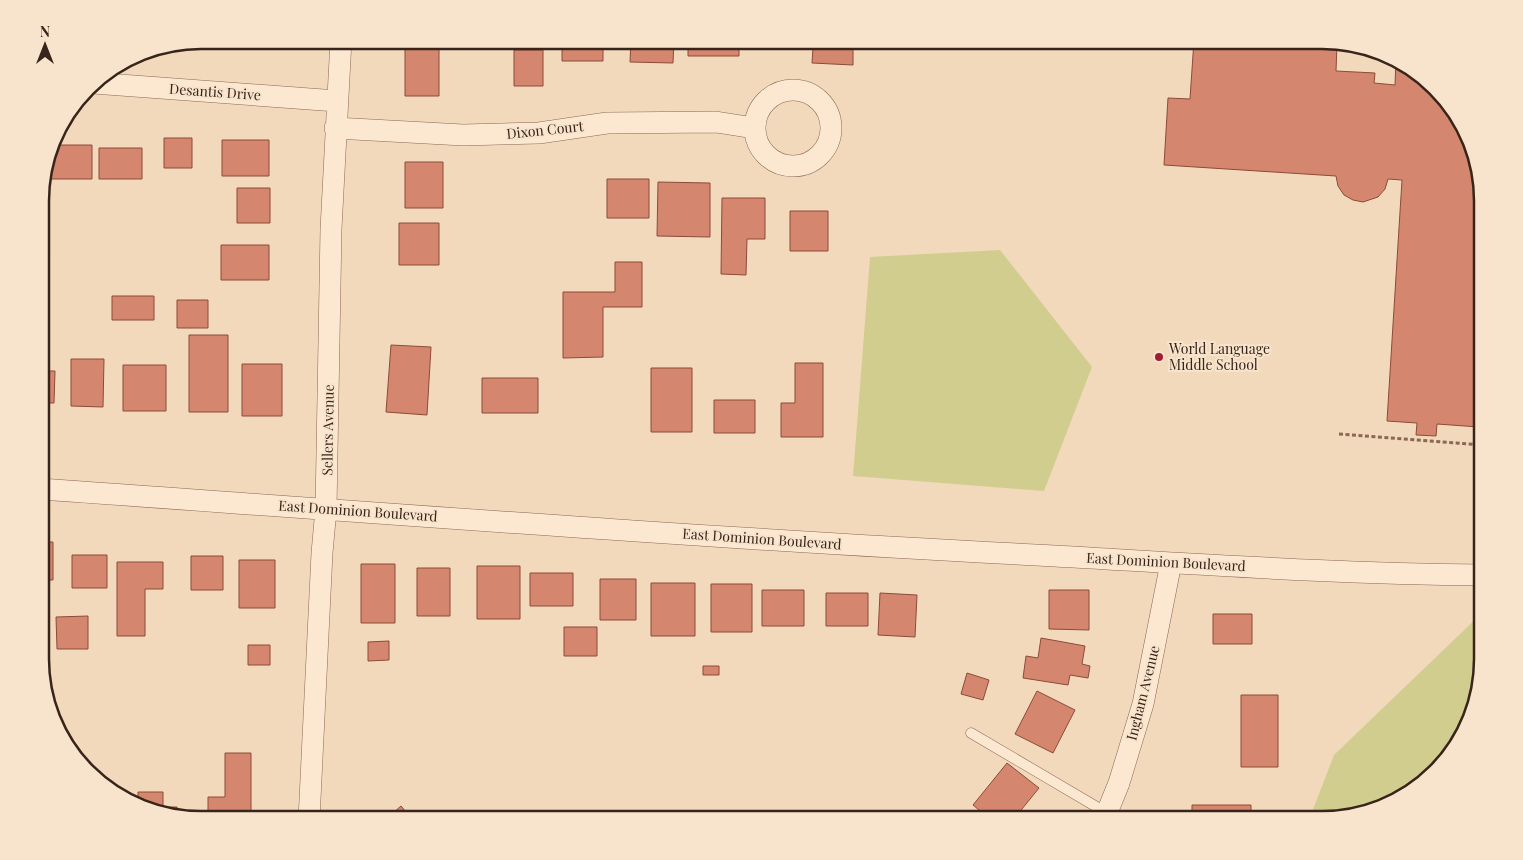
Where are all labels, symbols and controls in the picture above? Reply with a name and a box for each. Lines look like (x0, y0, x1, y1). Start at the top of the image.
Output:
north arrow (20, 20, 70, 70)
text: N (40, 22, 50, 41)
street label: Desantis Drive (169, 79, 262, 104)
street label: Dixon Court (505, 116, 585, 143)
place label: World Language Middle School (1168, 339, 1270, 374)
marker: World Language Middle School (1153, 351, 1165, 363)
street label: Sellers Avenue (317, 384, 338, 476)
street label: East Dominion Boulevard (278, 495, 438, 526)
street label: East Dominion Boulevard (682, 523, 842, 554)
street label: East Dominion Boulevard (1086, 548, 1246, 575)
street label: Ingham Avenue (1122, 643, 1163, 742)

